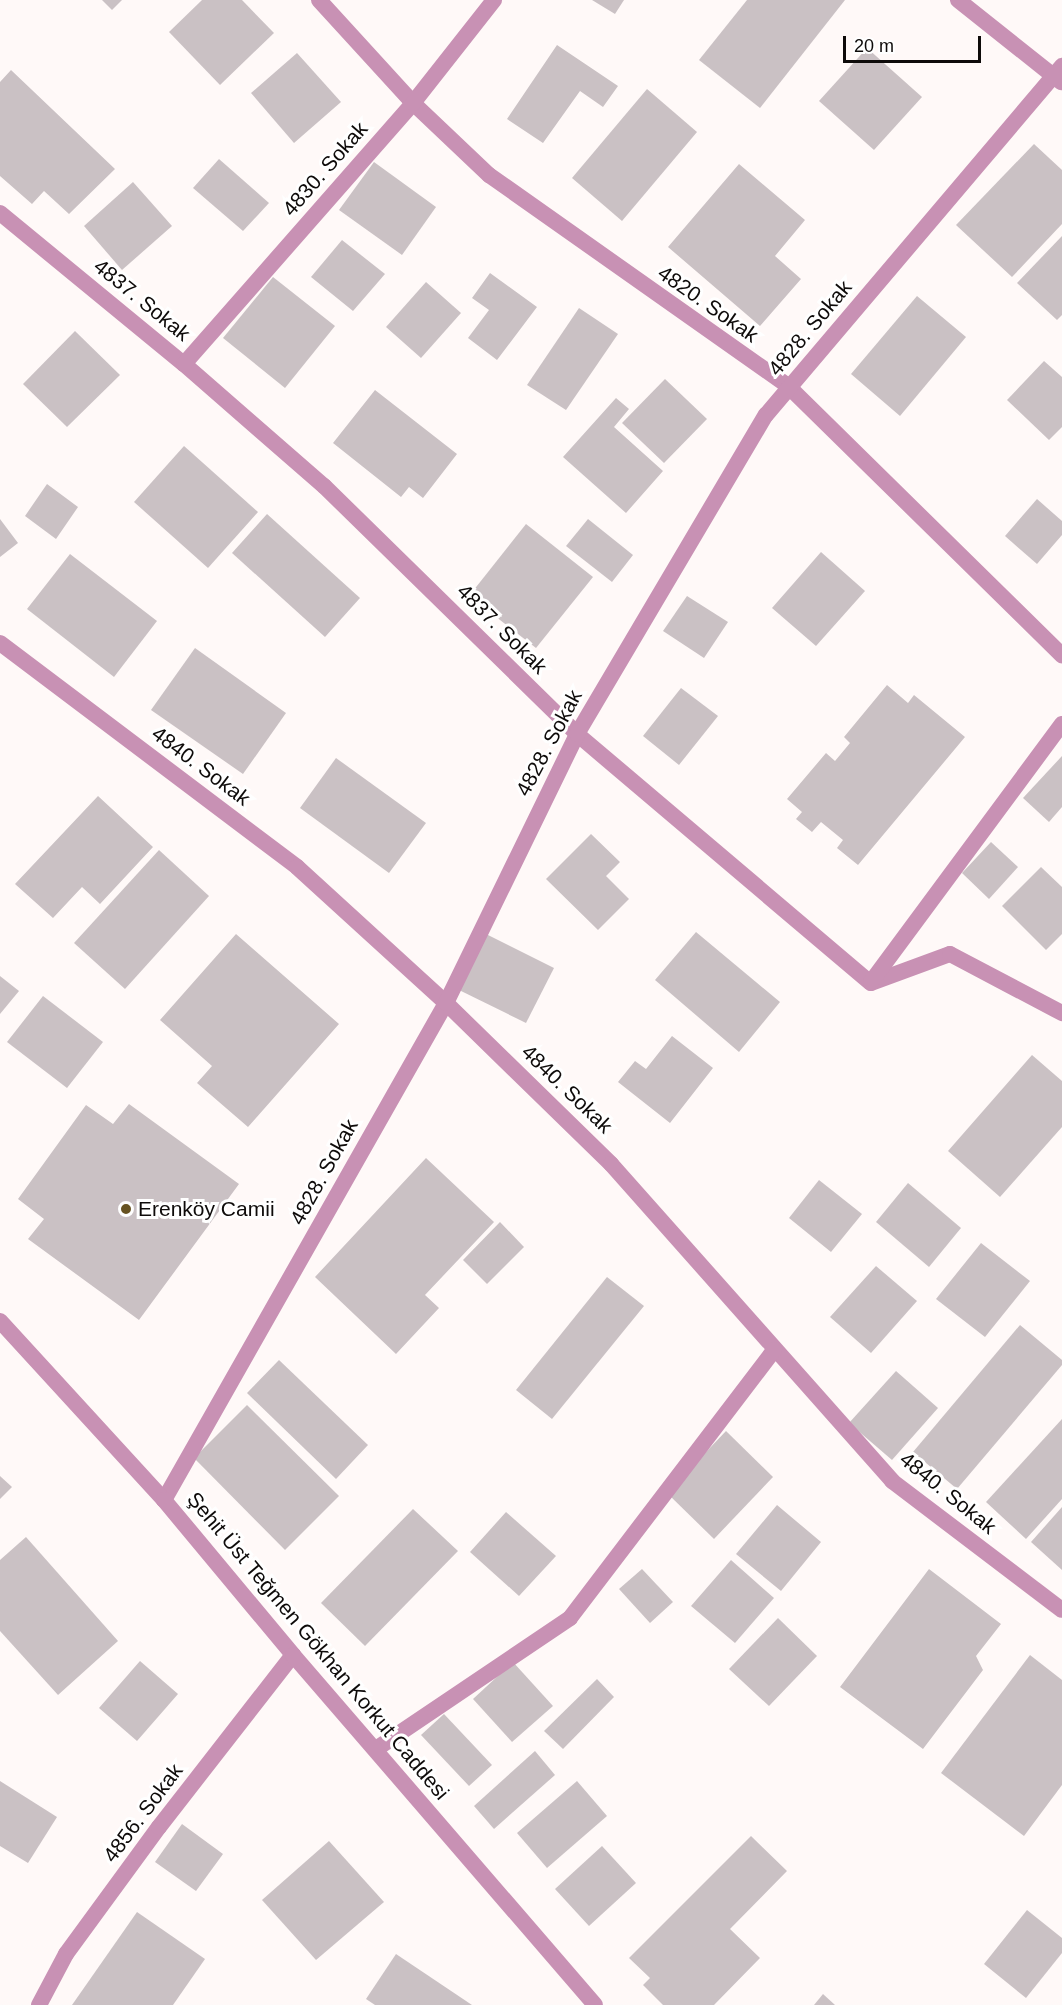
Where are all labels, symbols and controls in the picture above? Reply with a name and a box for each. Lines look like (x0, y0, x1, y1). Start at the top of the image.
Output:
scale bar (846, 24, 984, 62)
text: 20 m (854, 36, 894, 56)
street label: 4830. Sokak (277, 117, 373, 221)
street label: 4837. Sokak (89, 253, 195, 347)
street label: 4820. Sokak (653, 260, 763, 348)
street label: 4828. Sokak (763, 275, 857, 381)
street label: 4837. Sokak (452, 579, 552, 679)
street label: 4828. Sokak (510, 686, 588, 800)
street label: 4840. Sokak (147, 721, 255, 811)
street label: 4840. Sokak (516, 1039, 618, 1139)
street label: 4828. Sokak (285, 1115, 363, 1229)
place label: Erenköy Camii (138, 1196, 275, 1222)
marker: Erenköy Camii (119, 1202, 133, 1216)
street label: 4840. Sokak (895, 1446, 1001, 1540)
street label: Şehit Üst Teğmen Gökhan Korkut Caddesi (182, 1487, 454, 1805)
street label: 4856. Sokak (98, 1759, 188, 1867)

